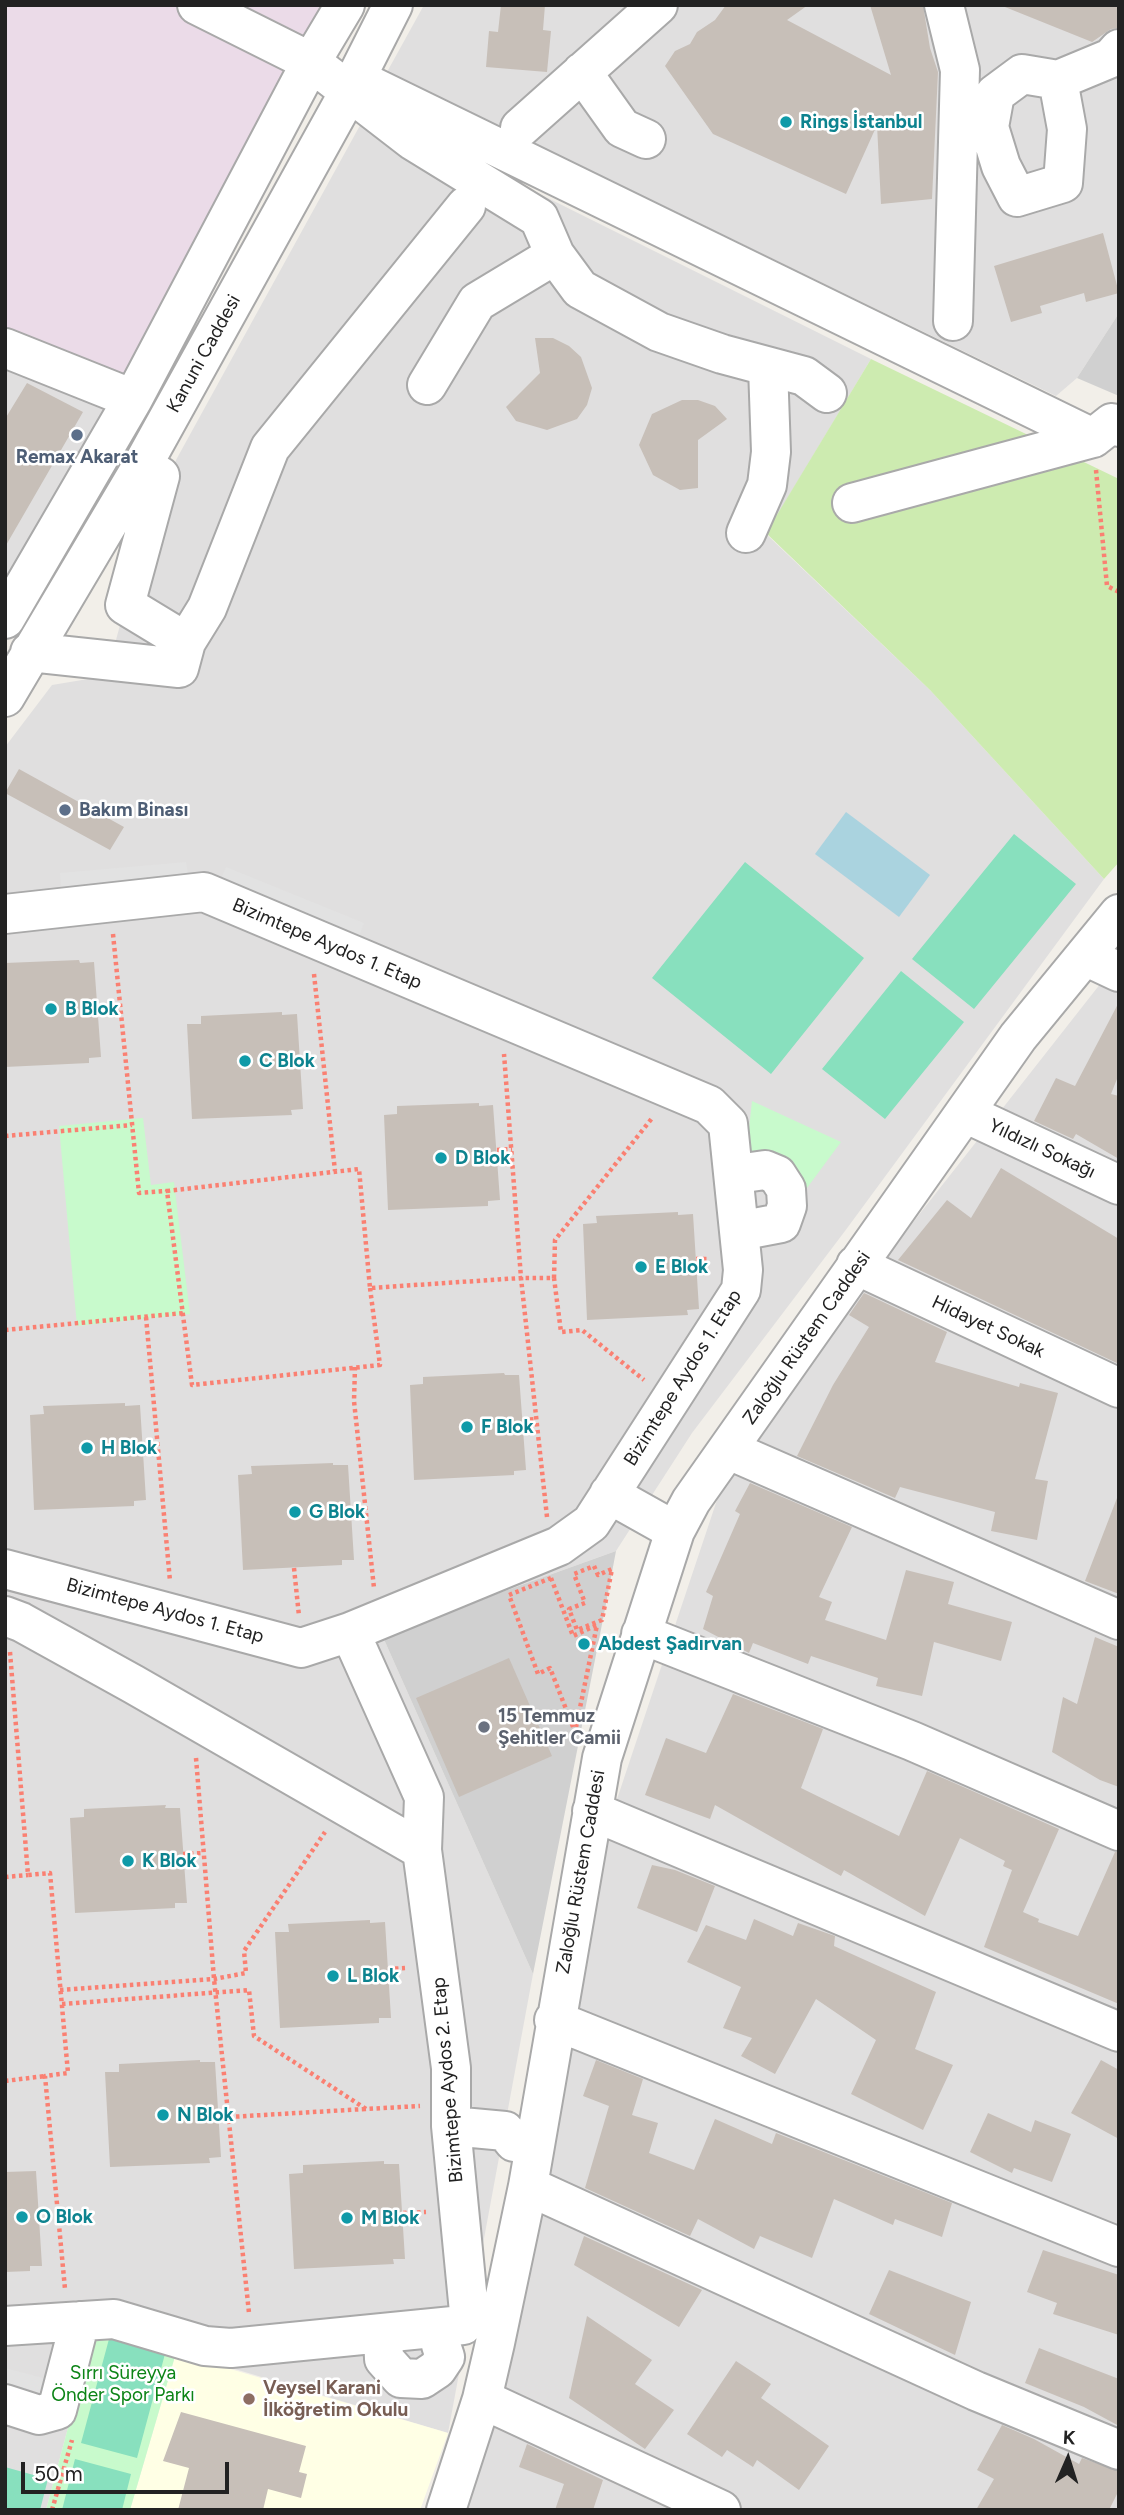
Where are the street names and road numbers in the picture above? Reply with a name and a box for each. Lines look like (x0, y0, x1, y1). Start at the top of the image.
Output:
street label: Kanuni Caddesi (162, 291, 246, 417)
street label: Bizimtepe Aydos 1. Etap (229, 894, 425, 994)
street label: Yıldızlı Sokağı (985, 1114, 1099, 1184)
street label: Zaloğlu Rüstem Caddesi (738, 1247, 876, 1429)
street label: Bizimtepe Aydos 1. Etap (619, 1286, 747, 1470)
street label: Hidayet Sokak (928, 1291, 1048, 1363)
street label: Bizimtepe Aydos 1. Etap (64, 1574, 266, 1648)
street label: Zaloğlu Rüstem Caddesi (552, 1768, 610, 1976)
street label: Bizimtepe Aydos 2. Etap (428, 1976, 468, 2184)

